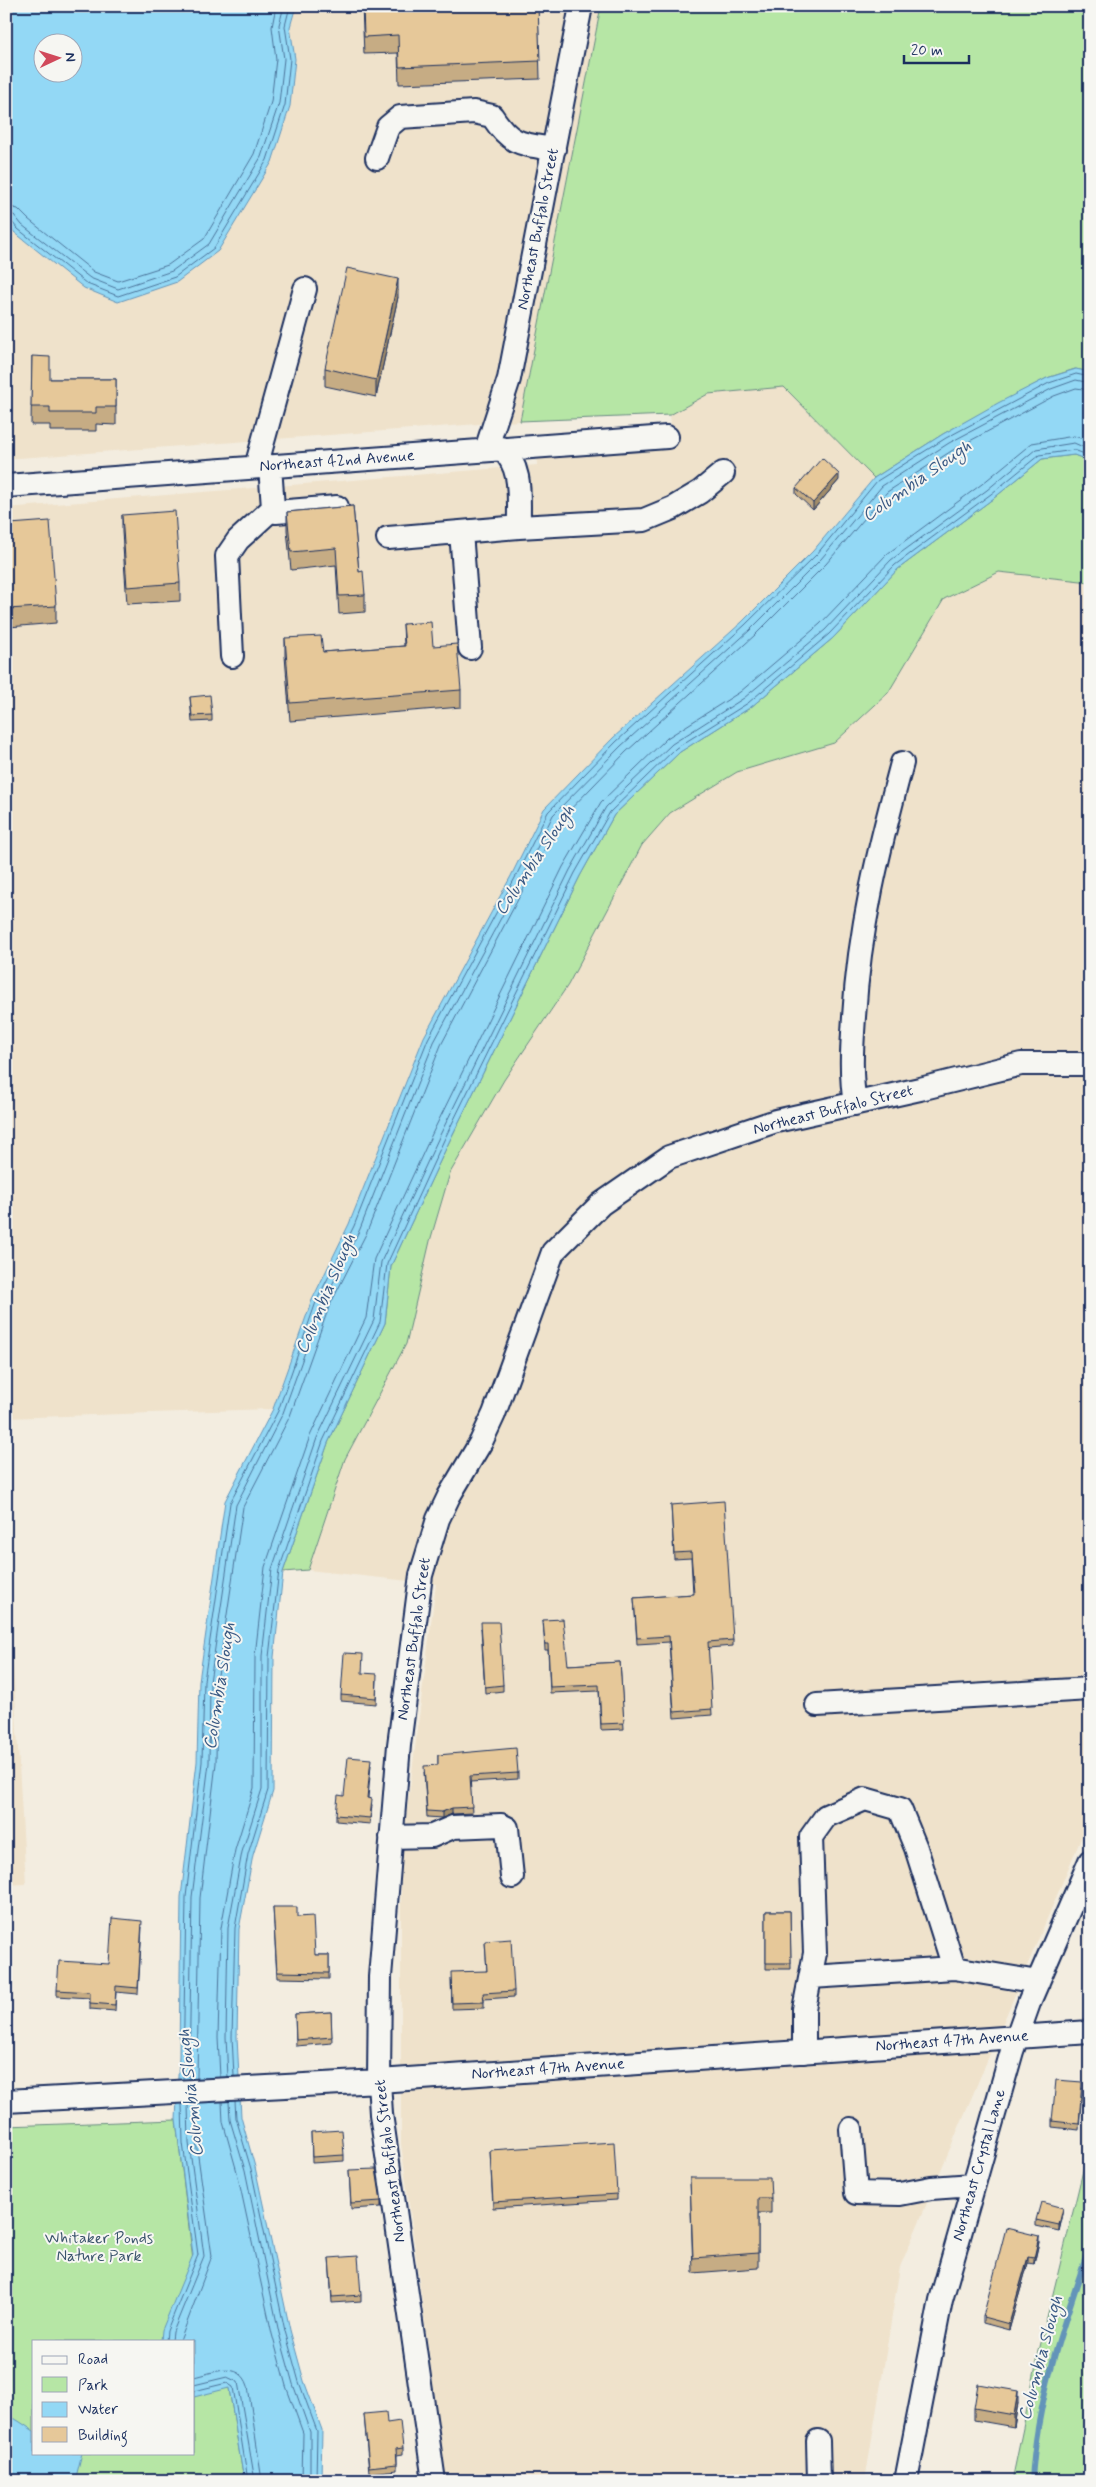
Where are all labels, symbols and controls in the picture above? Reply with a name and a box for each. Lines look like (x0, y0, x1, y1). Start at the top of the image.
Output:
north arrow (32, 32, 82, 82)
scale bar (904, 32, 968, 64)
text: 20 m (911, 41, 943, 61)
text: N (61, 52, 79, 62)
street label: Northeast Buffalo Street (512, 146, 564, 312)
water label: Columbia Slough (857, 434, 978, 529)
street label: Northeast 42nd Avenue (259, 445, 415, 477)
water label: Columbia Slough (489, 800, 583, 921)
street label: Northeast Buffalo Street (751, 1080, 915, 1140)
water label: Columbia Slough (290, 1230, 364, 1359)
street label: Northeast Buffalo Street (392, 1556, 436, 1722)
water label: Columbia Slough (198, 1621, 244, 1752)
street label: Northeast 47th Avenue (875, 2025, 1029, 2057)
water label: Columbia Slough (172, 2028, 212, 2158)
street label: Northeast 47th Avenue (471, 2053, 625, 2085)
street label: Northeast Buffalo Street (370, 2078, 410, 2244)
street label: Northeast Crystal Lane (947, 2086, 1011, 2243)
park label: Whitaker Ponds Nature Park (45, 2228, 153, 2267)
water label: Columbia Slough (1013, 2293, 1071, 2424)
legend (32, 2340, 195, 2454)
text: Road (78, 2350, 108, 2370)
text: Park (78, 2376, 108, 2396)
text: Water (78, 2400, 118, 2420)
text: Building (78, 2426, 128, 2447)

